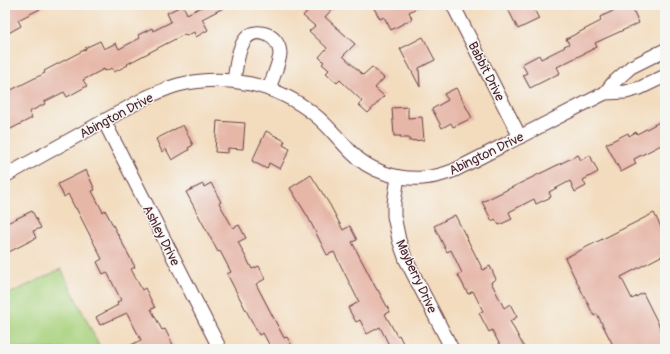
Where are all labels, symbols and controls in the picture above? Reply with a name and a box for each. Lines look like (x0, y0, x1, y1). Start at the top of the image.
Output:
street label: Babbit Drive (464, 39, 508, 104)
street label: Abington Drive (77, 90, 156, 142)
street label: Abington Drive (447, 129, 527, 179)
street label: Ashley Drive (139, 202, 183, 269)
street label: Mayberry Drive (392, 237, 440, 316)

